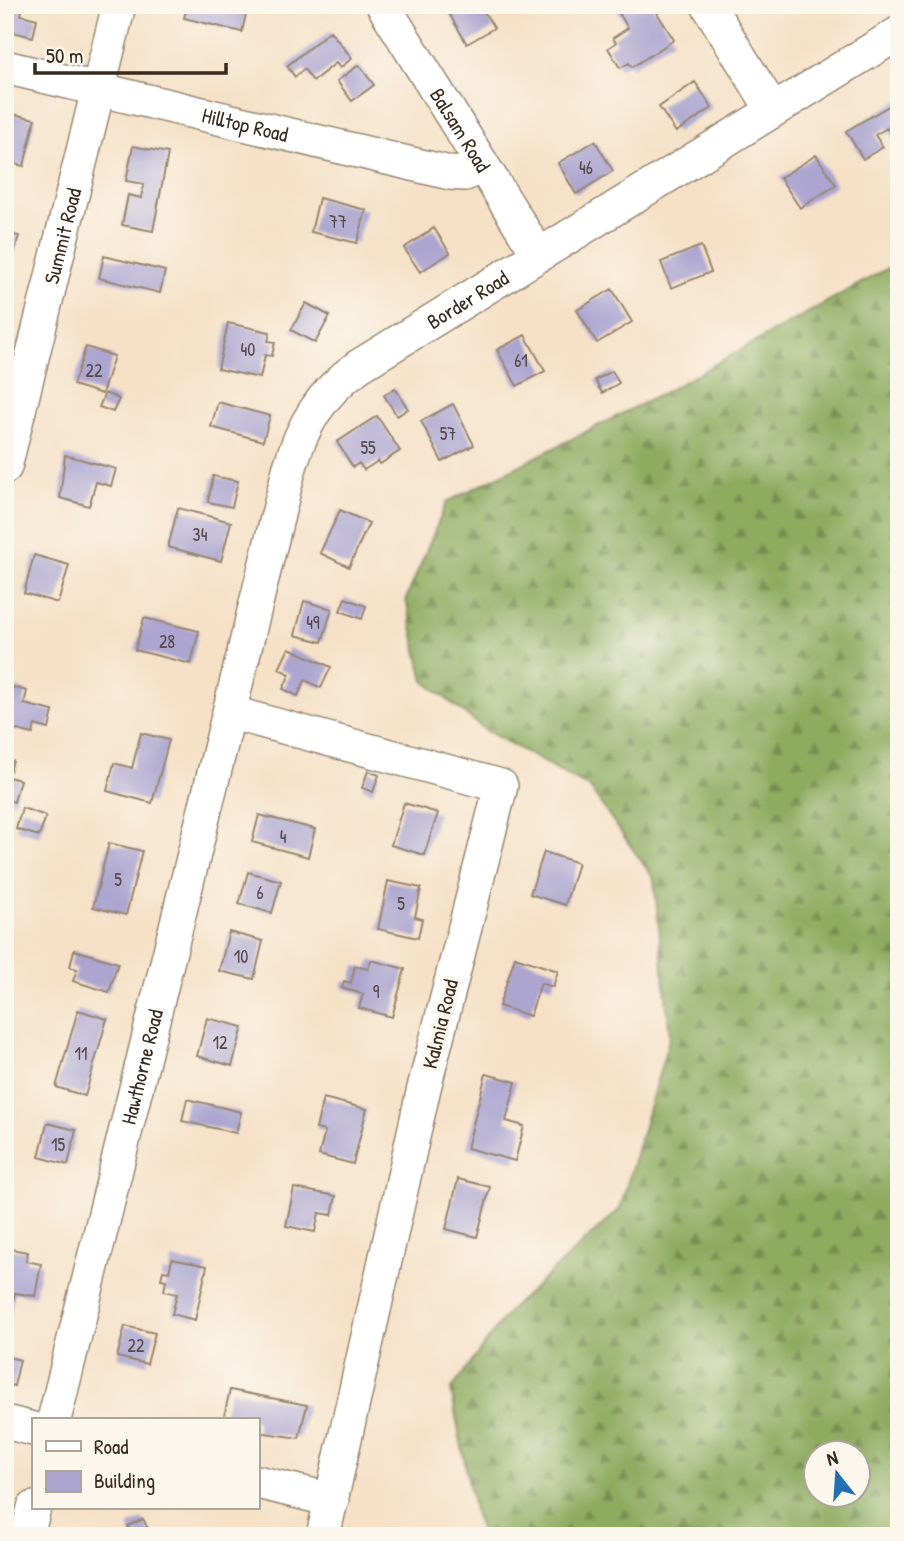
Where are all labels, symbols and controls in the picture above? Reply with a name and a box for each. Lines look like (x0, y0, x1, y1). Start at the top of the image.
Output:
scale bar (35, 32, 226, 76)
text: 50 m (46, 41, 83, 70)
street label: Balsam Road (423, 82, 498, 178)
street label: Hilltop Road (199, 100, 291, 148)
house number: 46 (579, 155, 593, 180)
street label: Summit Road (36, 185, 88, 287)
house number: 77 (329, 209, 347, 234)
street label: Border Road (421, 263, 514, 335)
house number: 40 (241, 337, 255, 362)
house number: 61 (514, 348, 528, 373)
house number: 22 (86, 358, 103, 383)
house number: 57 (440, 421, 456, 446)
house number: 55 (360, 435, 376, 460)
house number: 34 (193, 522, 208, 547)
house number: 49 (306, 610, 320, 635)
house number: 28 (159, 629, 175, 654)
house number: 4 (280, 824, 287, 849)
house number: 5 (114, 867, 122, 892)
house number: 6 (256, 880, 264, 905)
house number: 5 (397, 891, 405, 916)
house number: 10 (234, 944, 248, 969)
street label: Kalmia Road (415, 976, 465, 1072)
house number: 9 (373, 979, 380, 1004)
street label: Hawthorne Road (113, 1006, 170, 1127)
house number: 12 (213, 1030, 228, 1055)
house number: 11 (74, 1041, 88, 1066)
house number: 15 (51, 1132, 65, 1157)
house number: 22 (128, 1333, 145, 1358)
legend (32, 1418, 259, 1510)
text: Road (94, 1432, 128, 1461)
north arrow (802, 1440, 872, 1510)
text: N (823, 1444, 841, 1472)
text: Building (94, 1466, 155, 1495)

